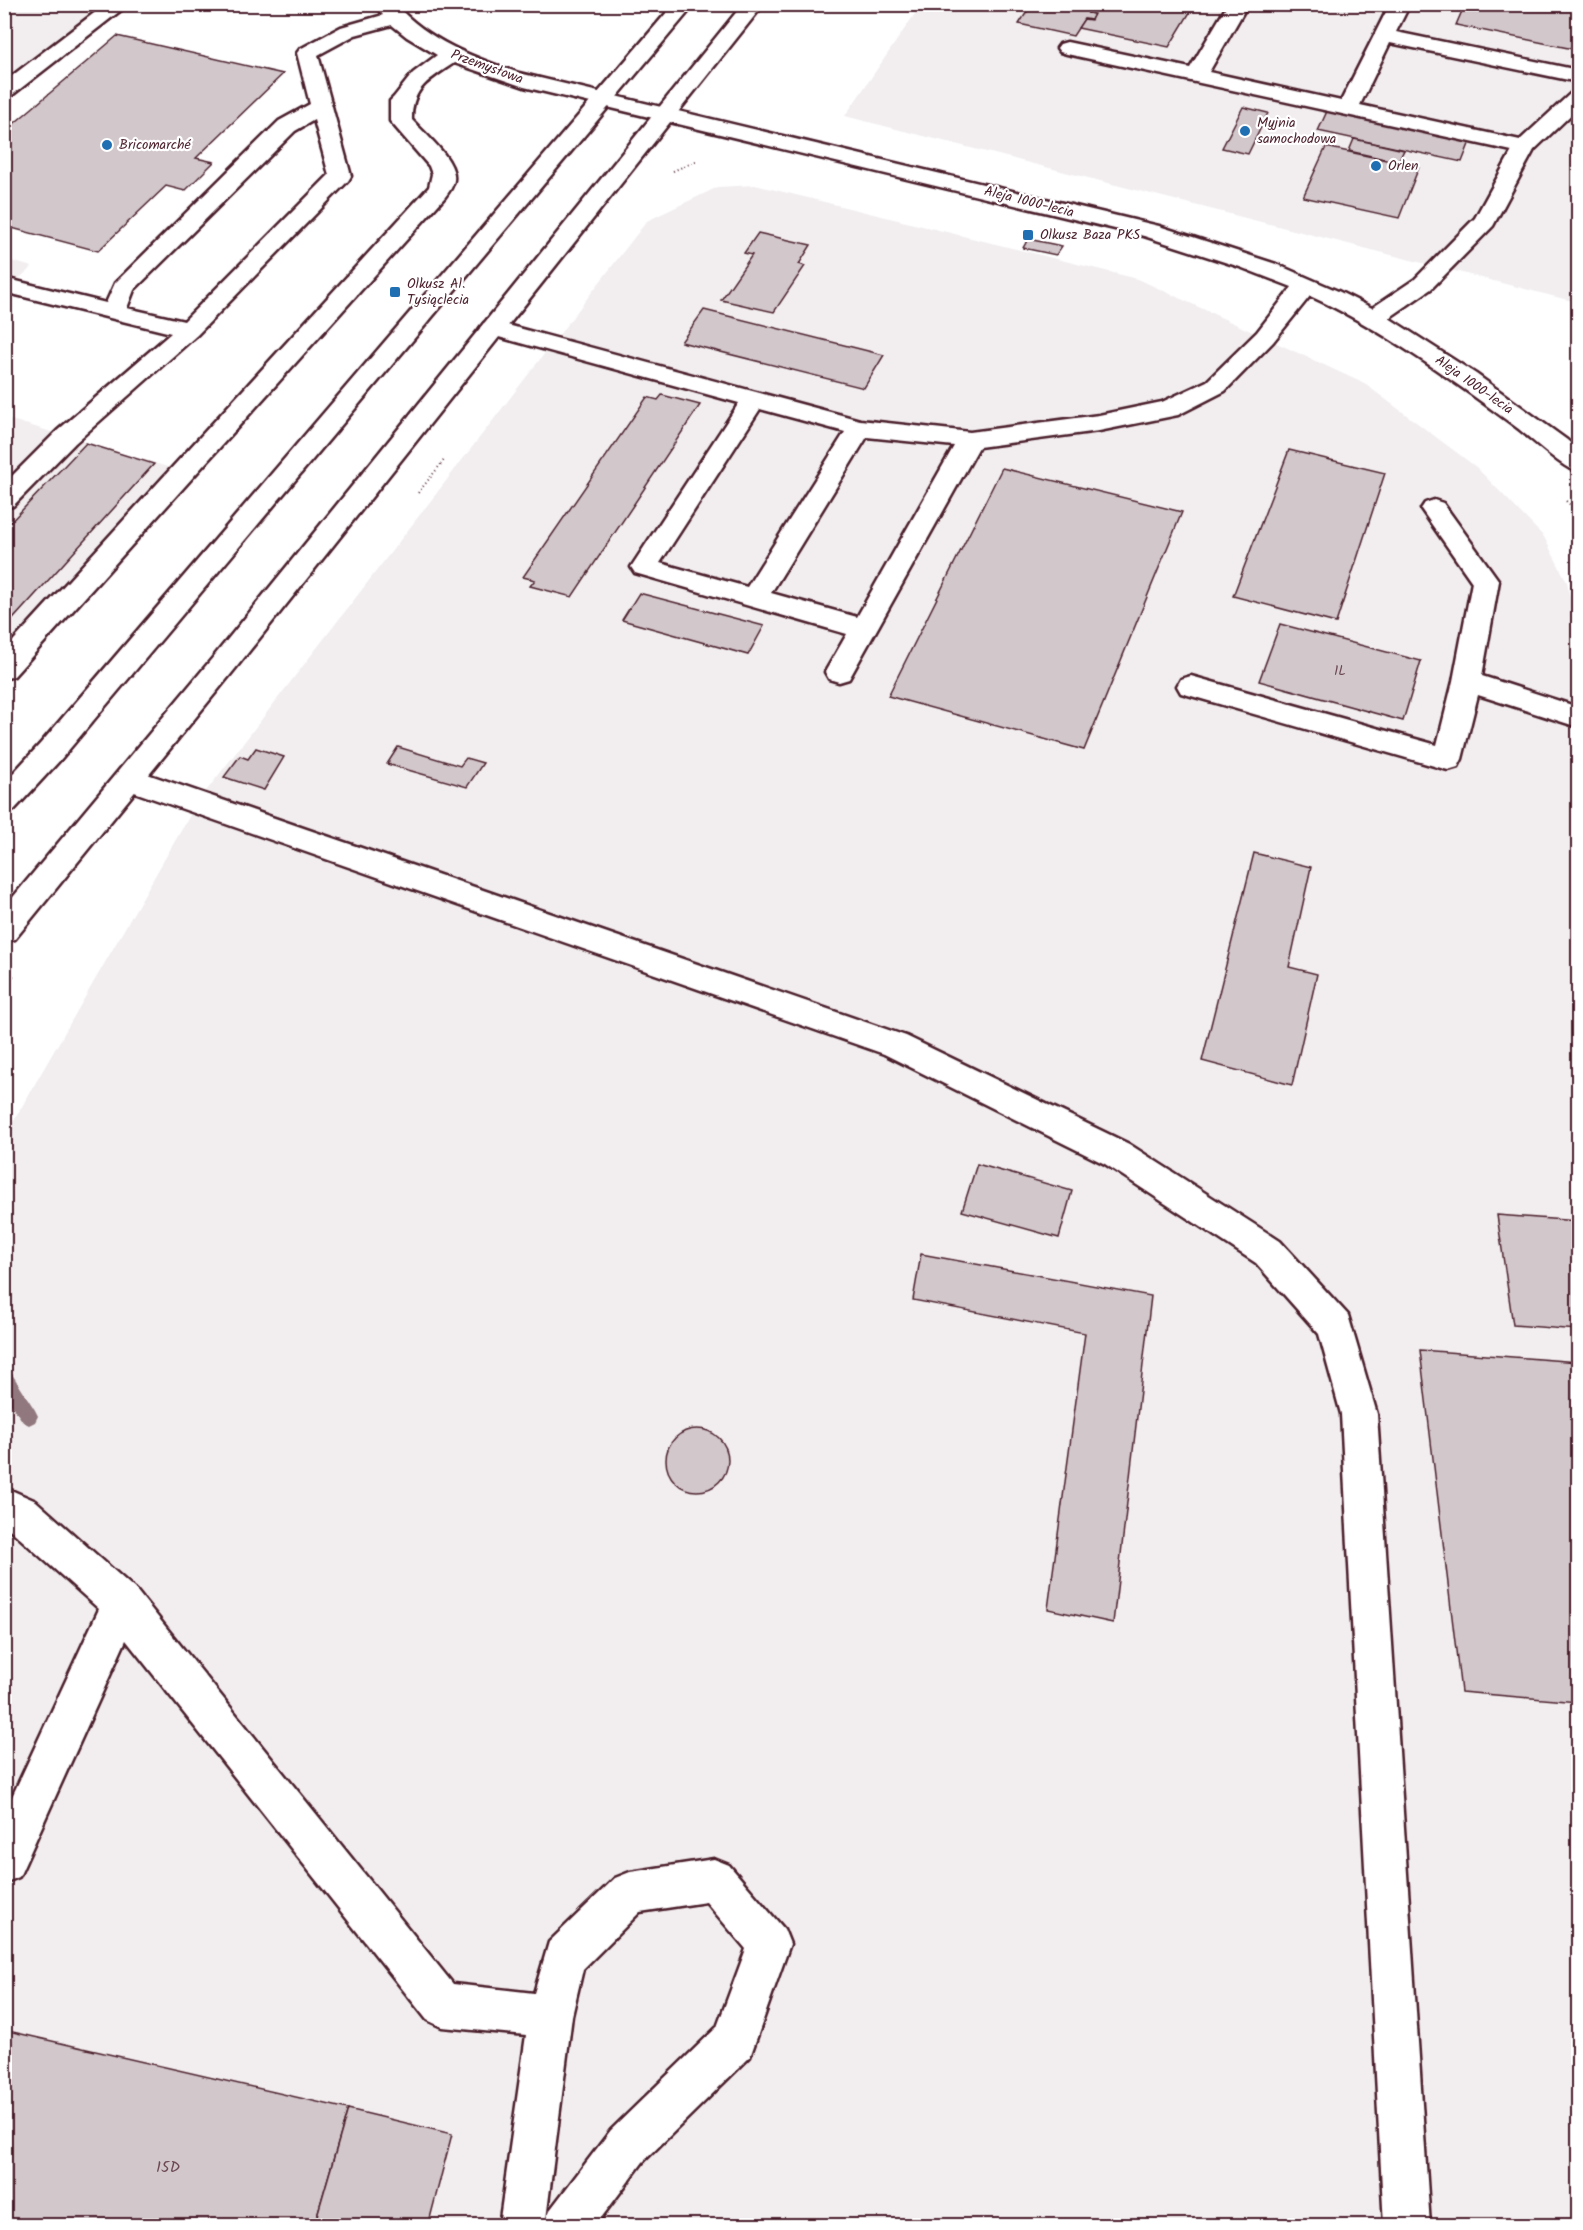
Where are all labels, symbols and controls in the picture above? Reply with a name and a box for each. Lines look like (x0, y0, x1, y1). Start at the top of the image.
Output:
street label: Przemysłowa (448, 44, 526, 90)
place label: Myjnia samochodowa (1257, 112, 1336, 150)
marker: Myjnia samochodowa (1238, 124, 1252, 138)
place label: Bricomarché (119, 134, 192, 156)
marker: Bricomarché (100, 138, 114, 152)
place label: Orlen (1388, 155, 1418, 177)
marker: Orlen (1369, 159, 1383, 173)
street label: Aleja 1000-lecia (982, 180, 1076, 224)
place label: Olkusz Baza PKS (1040, 224, 1141, 246)
marker: Olkusz Baza PKS (1021, 228, 1035, 242)
place label: Olkusz Al. Tysiąclecia (407, 273, 469, 311)
marker: Olkusz Al. Tysiąclecia (388, 285, 402, 299)
street label: Aleja 1000-lecia (1430, 350, 1518, 420)
house number: 1L (1334, 660, 1346, 682)
house number: 15D (156, 2155, 180, 2180)

